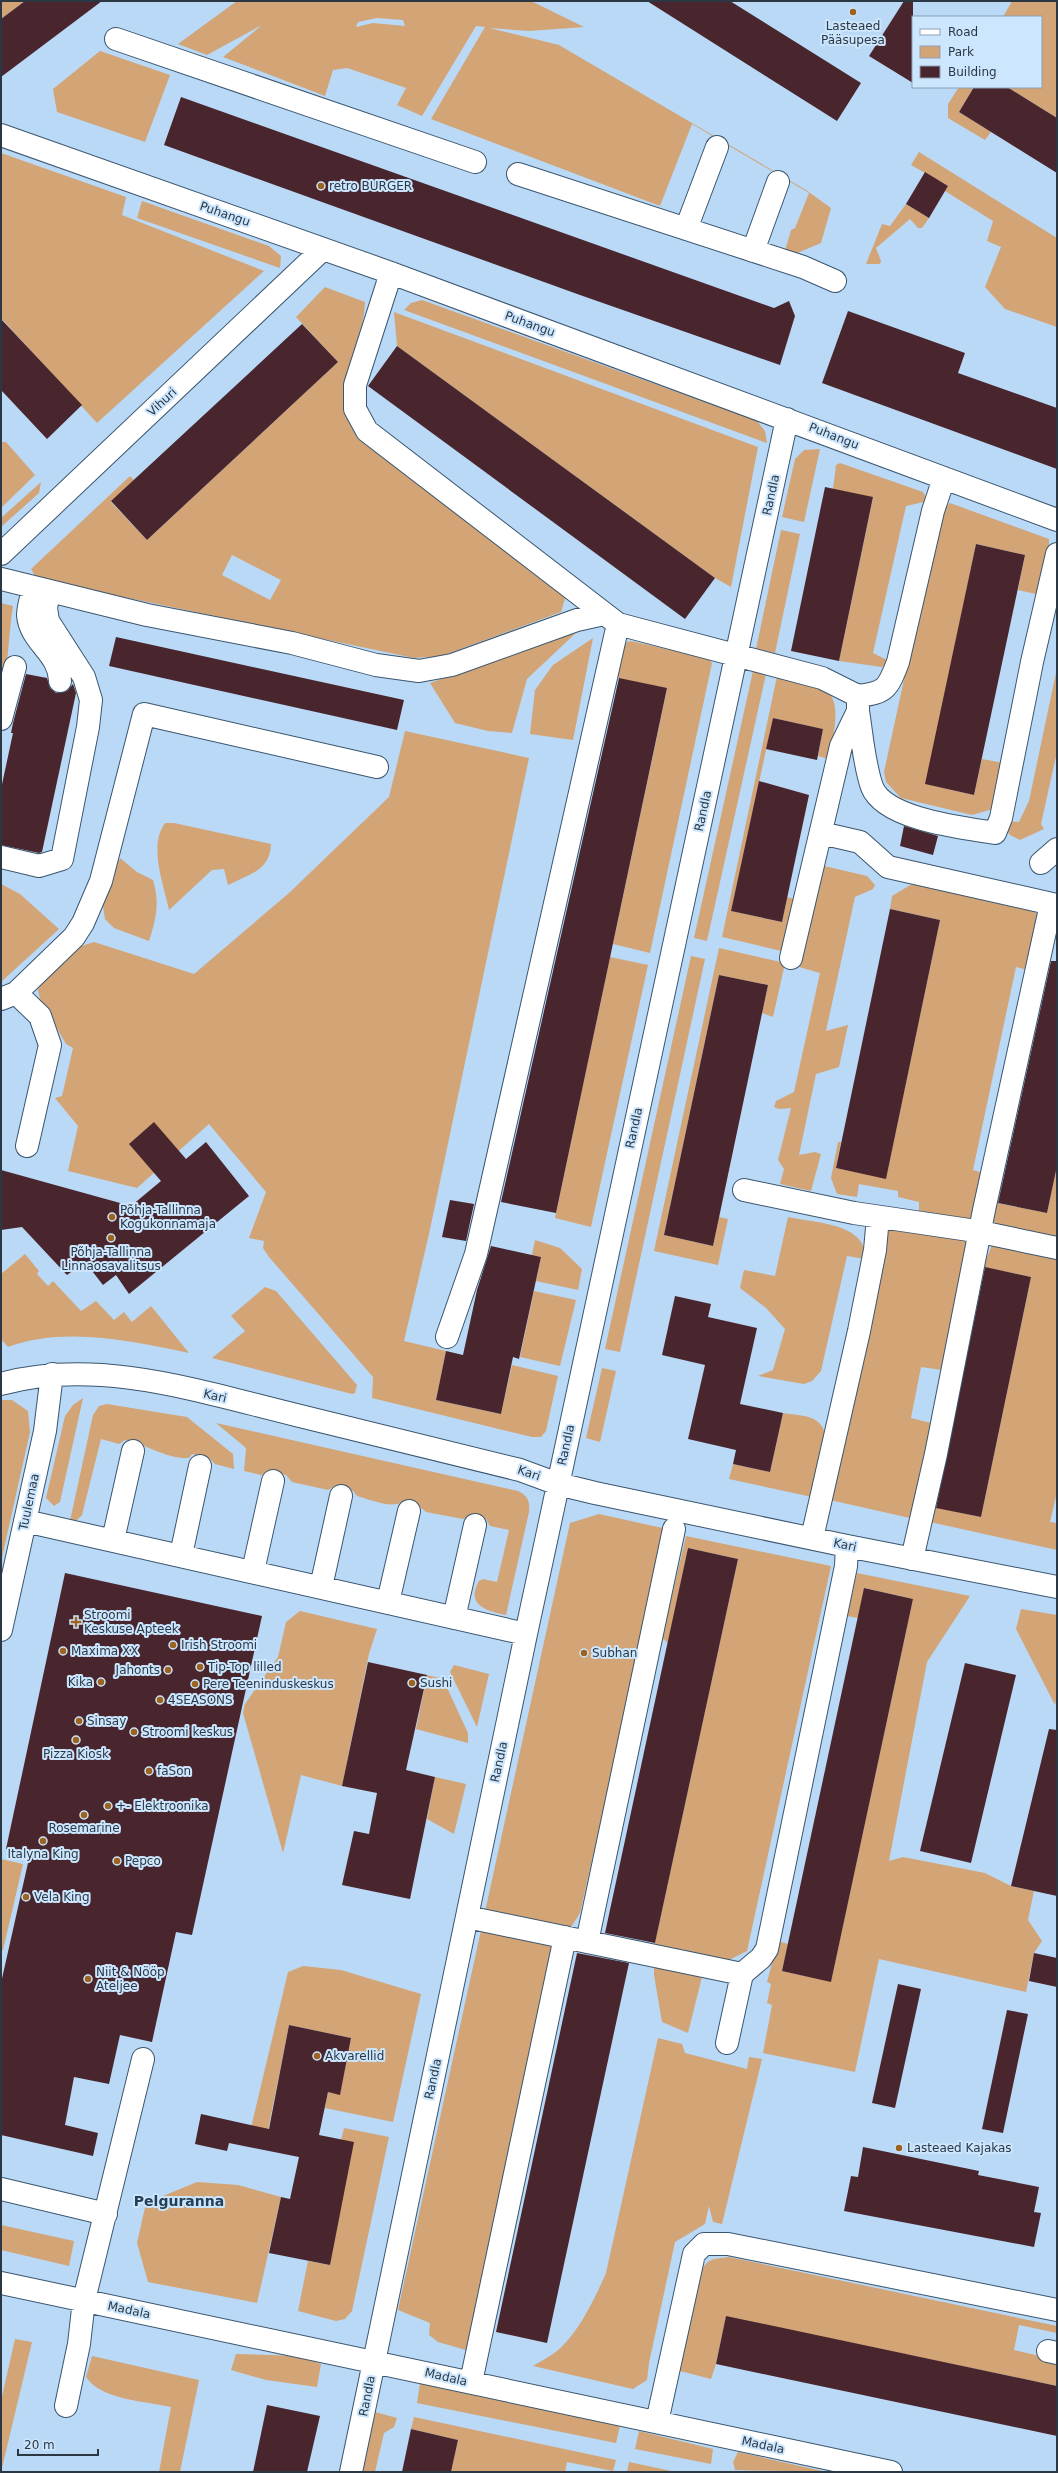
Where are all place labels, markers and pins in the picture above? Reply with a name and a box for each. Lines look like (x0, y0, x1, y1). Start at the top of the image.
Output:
marker: Lasteaed Pääsupesa (848, 7, 858, 17)
place label: Lasteaed Pääsupesa (821, 19, 885, 47)
place label: retro BURGER (329, 179, 412, 193)
marker: retro BURGER (316, 181, 326, 191)
place label: Põhja-Tallinna Kogukonnamaja (120, 1203, 216, 1231)
marker: Põhja-Tallinna Kogukonnamaja (107, 1212, 117, 1222)
marker: Põhja-Tallinna Linnaosavalitsus (106, 1233, 116, 1243)
place label: Põhja-Tallinna Linnaosavalitsus (61, 1245, 161, 1273)
place label: Stroomi Keskuse Apteek (84, 1608, 179, 1636)
marker: Stroomi Keskuse Apteek (71, 1617, 81, 1627)
place label: Irish Stroomi (181, 1638, 257, 1652)
marker: Irish Stroomi (168, 1640, 178, 1650)
place label: Maxima XX (71, 1644, 138, 1658)
marker: Maxima XX (58, 1646, 68, 1656)
place label: Subhan (592, 1646, 637, 1660)
marker: Subhan (579, 1648, 589, 1658)
place label: Tip-Top lilled (207, 1660, 282, 1674)
marker: Tip-Top lilled (195, 1662, 205, 1672)
place label: Jahonts (115, 1663, 160, 1677)
marker: Jahonts (163, 1665, 173, 1675)
place label: Kika (68, 1675, 93, 1689)
place label: Sushi (420, 1676, 452, 1690)
marker: Kika (96, 1677, 106, 1687)
place label: Pere Teeninduskeskus (203, 1677, 334, 1691)
marker: Sushi (407, 1678, 417, 1688)
marker: Pere Teeninduskeskus (190, 1679, 200, 1689)
place label: 4SEASONS (168, 1693, 233, 1707)
marker: 4SEASONS (155, 1695, 165, 1705)
place label: Sinsay (87, 1714, 126, 1728)
marker: Sinsay (74, 1716, 84, 1726)
place label: Stroomi keskus (142, 1725, 233, 1739)
marker: Stroomi keskus (129, 1727, 139, 1737)
marker: Pizza Kiosk (71, 1735, 81, 1745)
place label: Pizza Kiosk (43, 1747, 109, 1761)
place label: faSon (157, 1764, 191, 1778)
marker: faSon (144, 1766, 154, 1776)
place label: +- Elektroonika (116, 1799, 209, 1813)
marker: +- Elektroonika (103, 1801, 113, 1811)
marker: Rosemarine (79, 1810, 89, 1820)
place label: Rosemarine (48, 1821, 120, 1835)
marker: Italyna King (38, 1836, 48, 1846)
place label: Italyna King (7, 1847, 79, 1861)
place label: Pepco (125, 1854, 161, 1868)
marker: Pepco (112, 1856, 122, 1866)
place label: Vela King (34, 1890, 90, 1904)
marker: Vela King (21, 1892, 31, 1902)
place label: Niit & Nööp Ateljee (96, 1965, 165, 1993)
marker: Niit & Nööp Ateljee (83, 1974, 93, 1984)
place label: Akvarellid (325, 2049, 384, 2063)
marker: Akvarellid (312, 2051, 322, 2061)
place label: Lasteaed Kajakas (907, 2141, 1012, 2155)
marker: Lasteaed Kajakas (894, 2143, 904, 2153)

